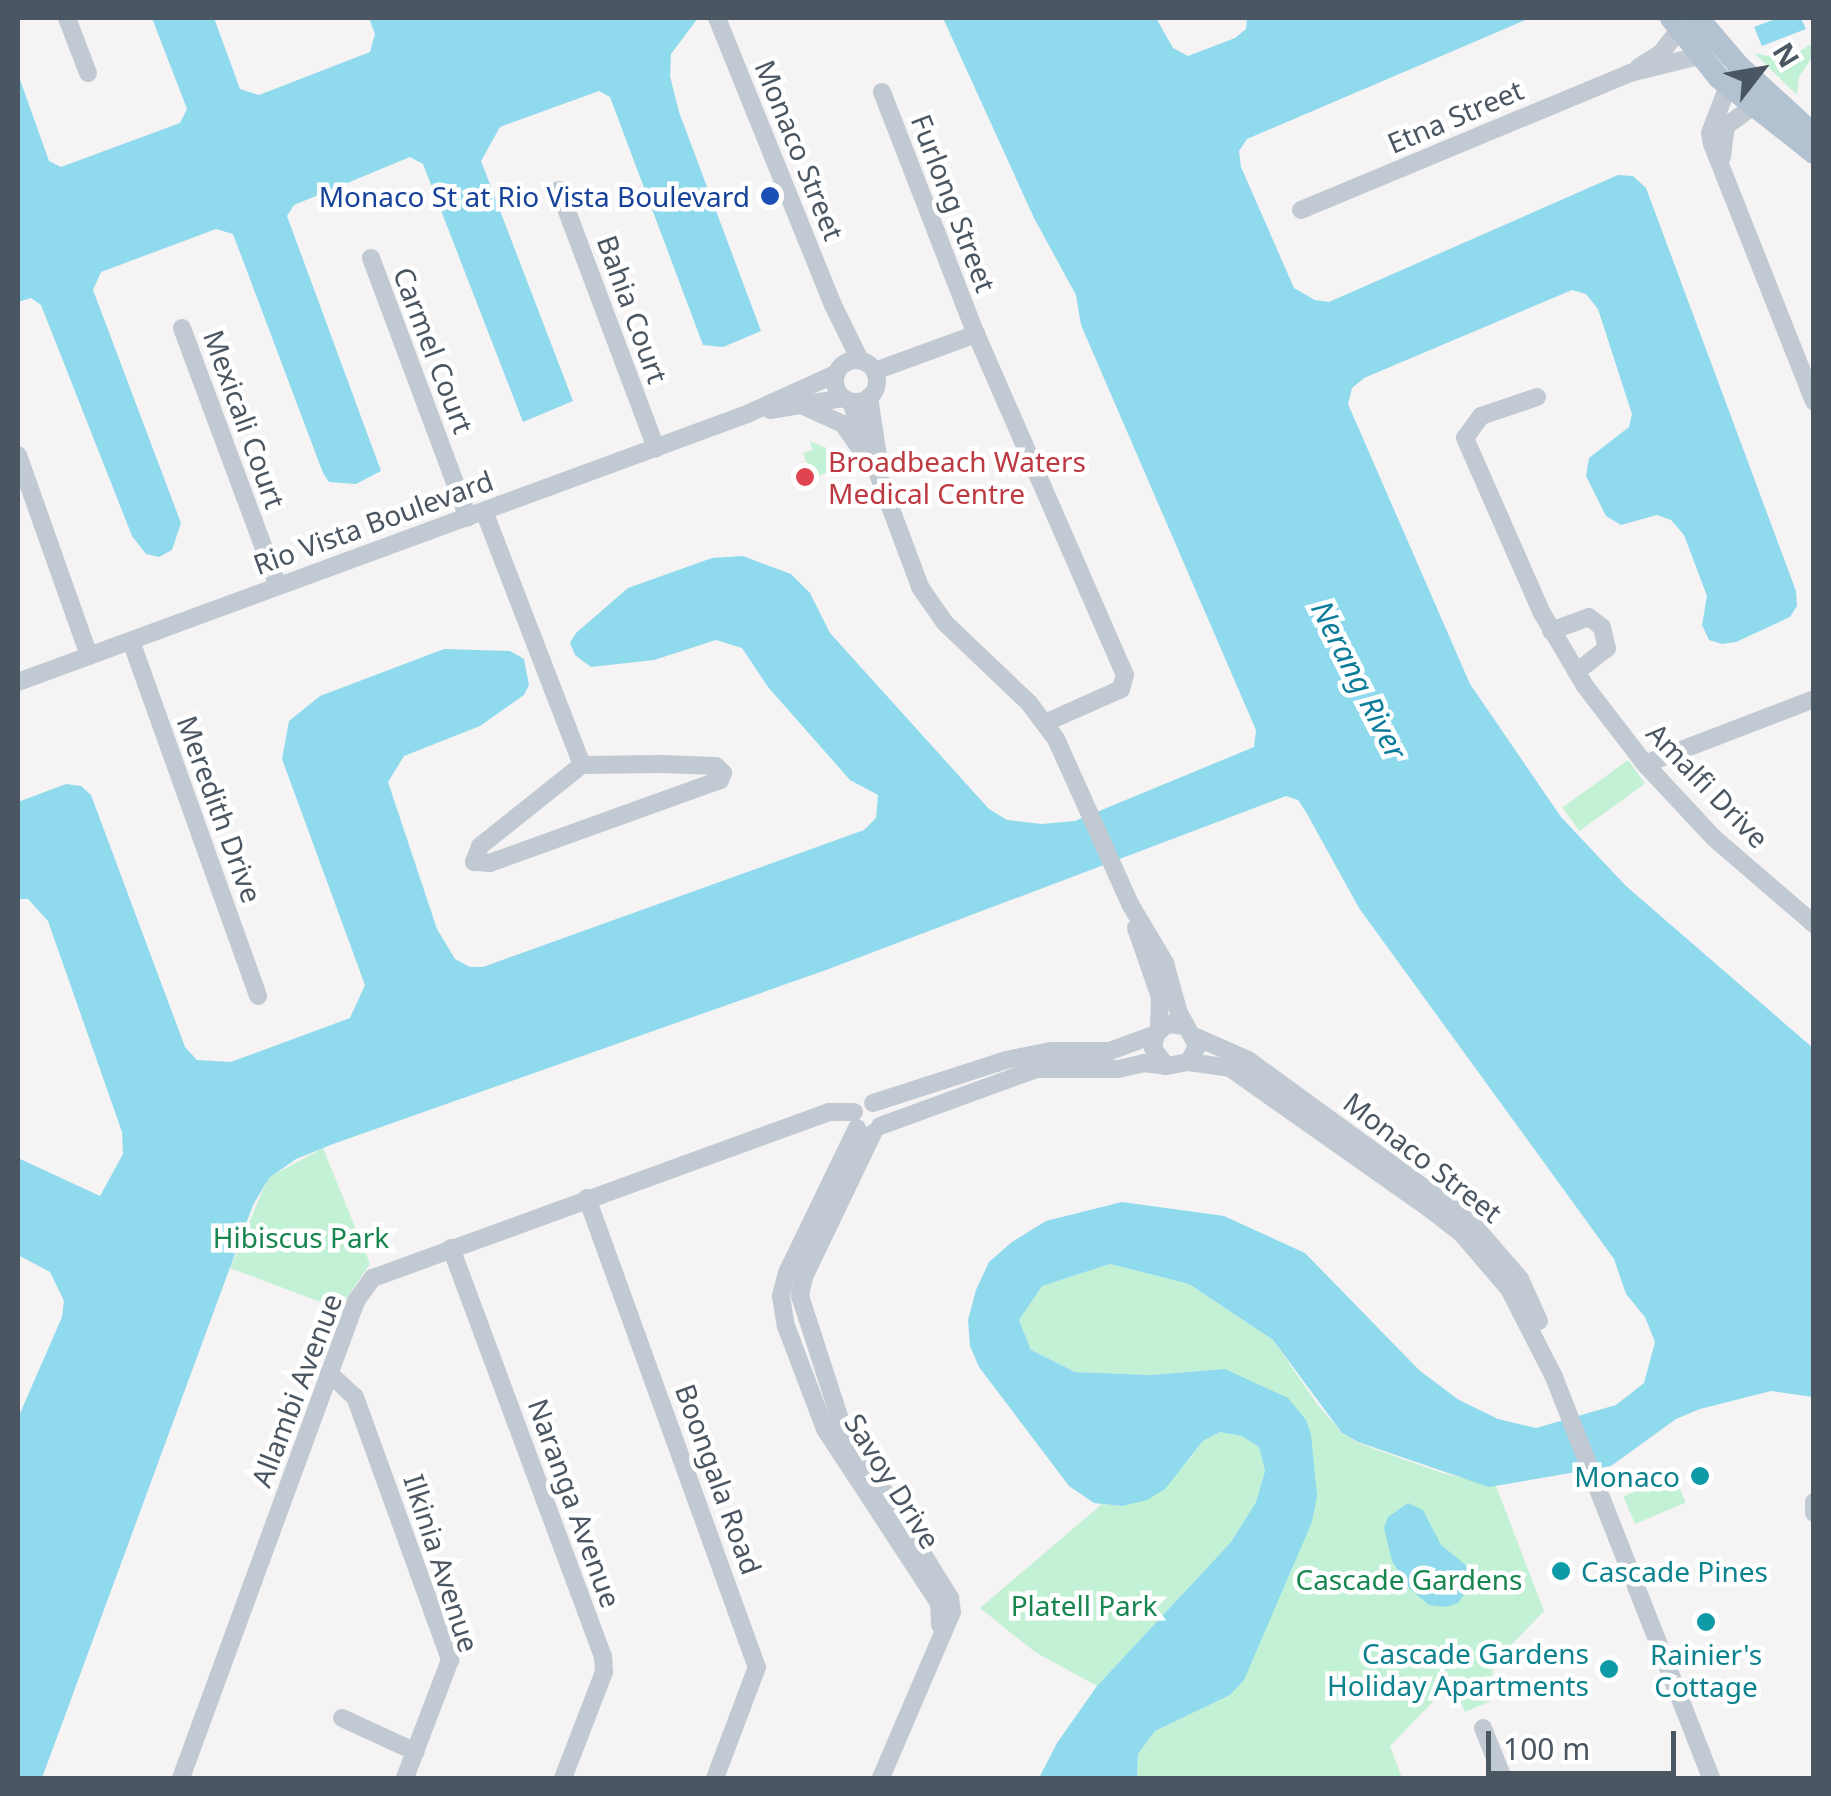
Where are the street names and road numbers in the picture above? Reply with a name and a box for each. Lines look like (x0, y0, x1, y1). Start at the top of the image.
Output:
street label: Monaco Street (749, 55, 851, 245)
street label: Etna Street (1382, 72, 1528, 160)
street label: Furlong Street (905, 109, 1003, 297)
street label: Bahia Court (591, 230, 675, 388)
street label: Carmel Court (387, 262, 481, 438)
street label: Mexicali Court (197, 325, 293, 513)
street label: Rio Vista Boulevard (249, 463, 497, 581)
street label: Meredith Drive (171, 711, 269, 907)
street label: Amalfi Drive (1640, 716, 1776, 854)
street label: Monaco Street (1337, 1085, 1509, 1229)
street label: Allambi Avenue (244, 1289, 348, 1491)
street label: Boongala Road (669, 1379, 769, 1579)
street label: Naranga Avenue (522, 1394, 628, 1612)
street label: Savoy Drive (838, 1407, 948, 1555)
street label: Ilkinia Avenue (397, 1470, 487, 1656)

